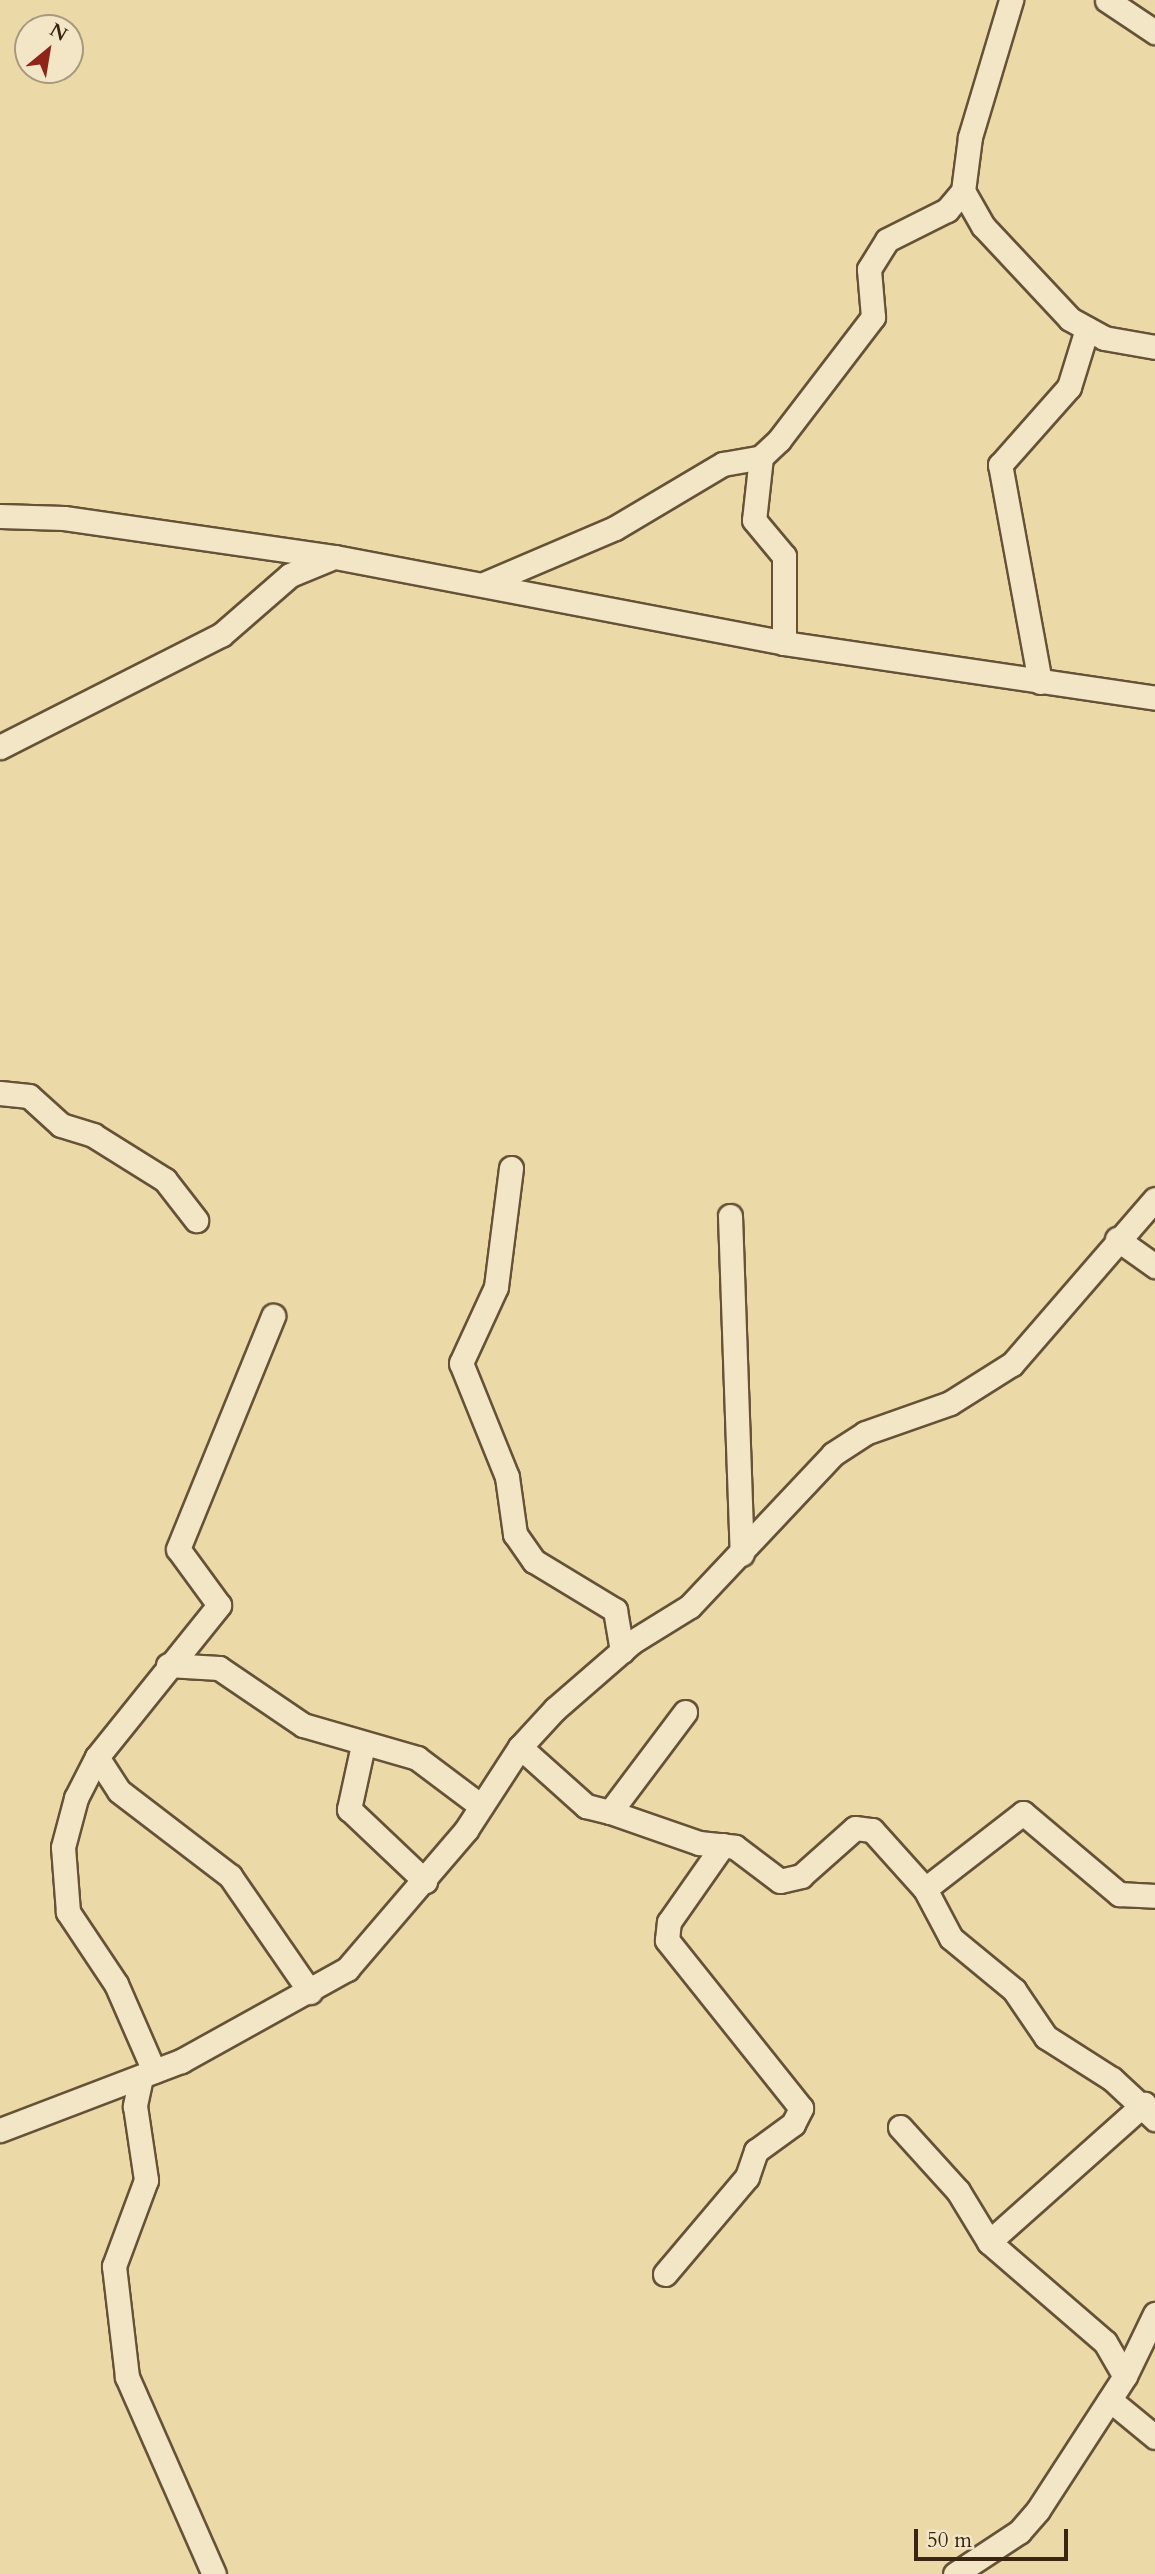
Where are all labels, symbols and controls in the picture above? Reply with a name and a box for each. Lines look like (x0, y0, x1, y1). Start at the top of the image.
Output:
north arrow (14, 14, 84, 84)
text: N (45, 17, 72, 48)
scale bar (917, 2514, 1071, 2558)
text: 50 m (927, 2526, 972, 2555)

